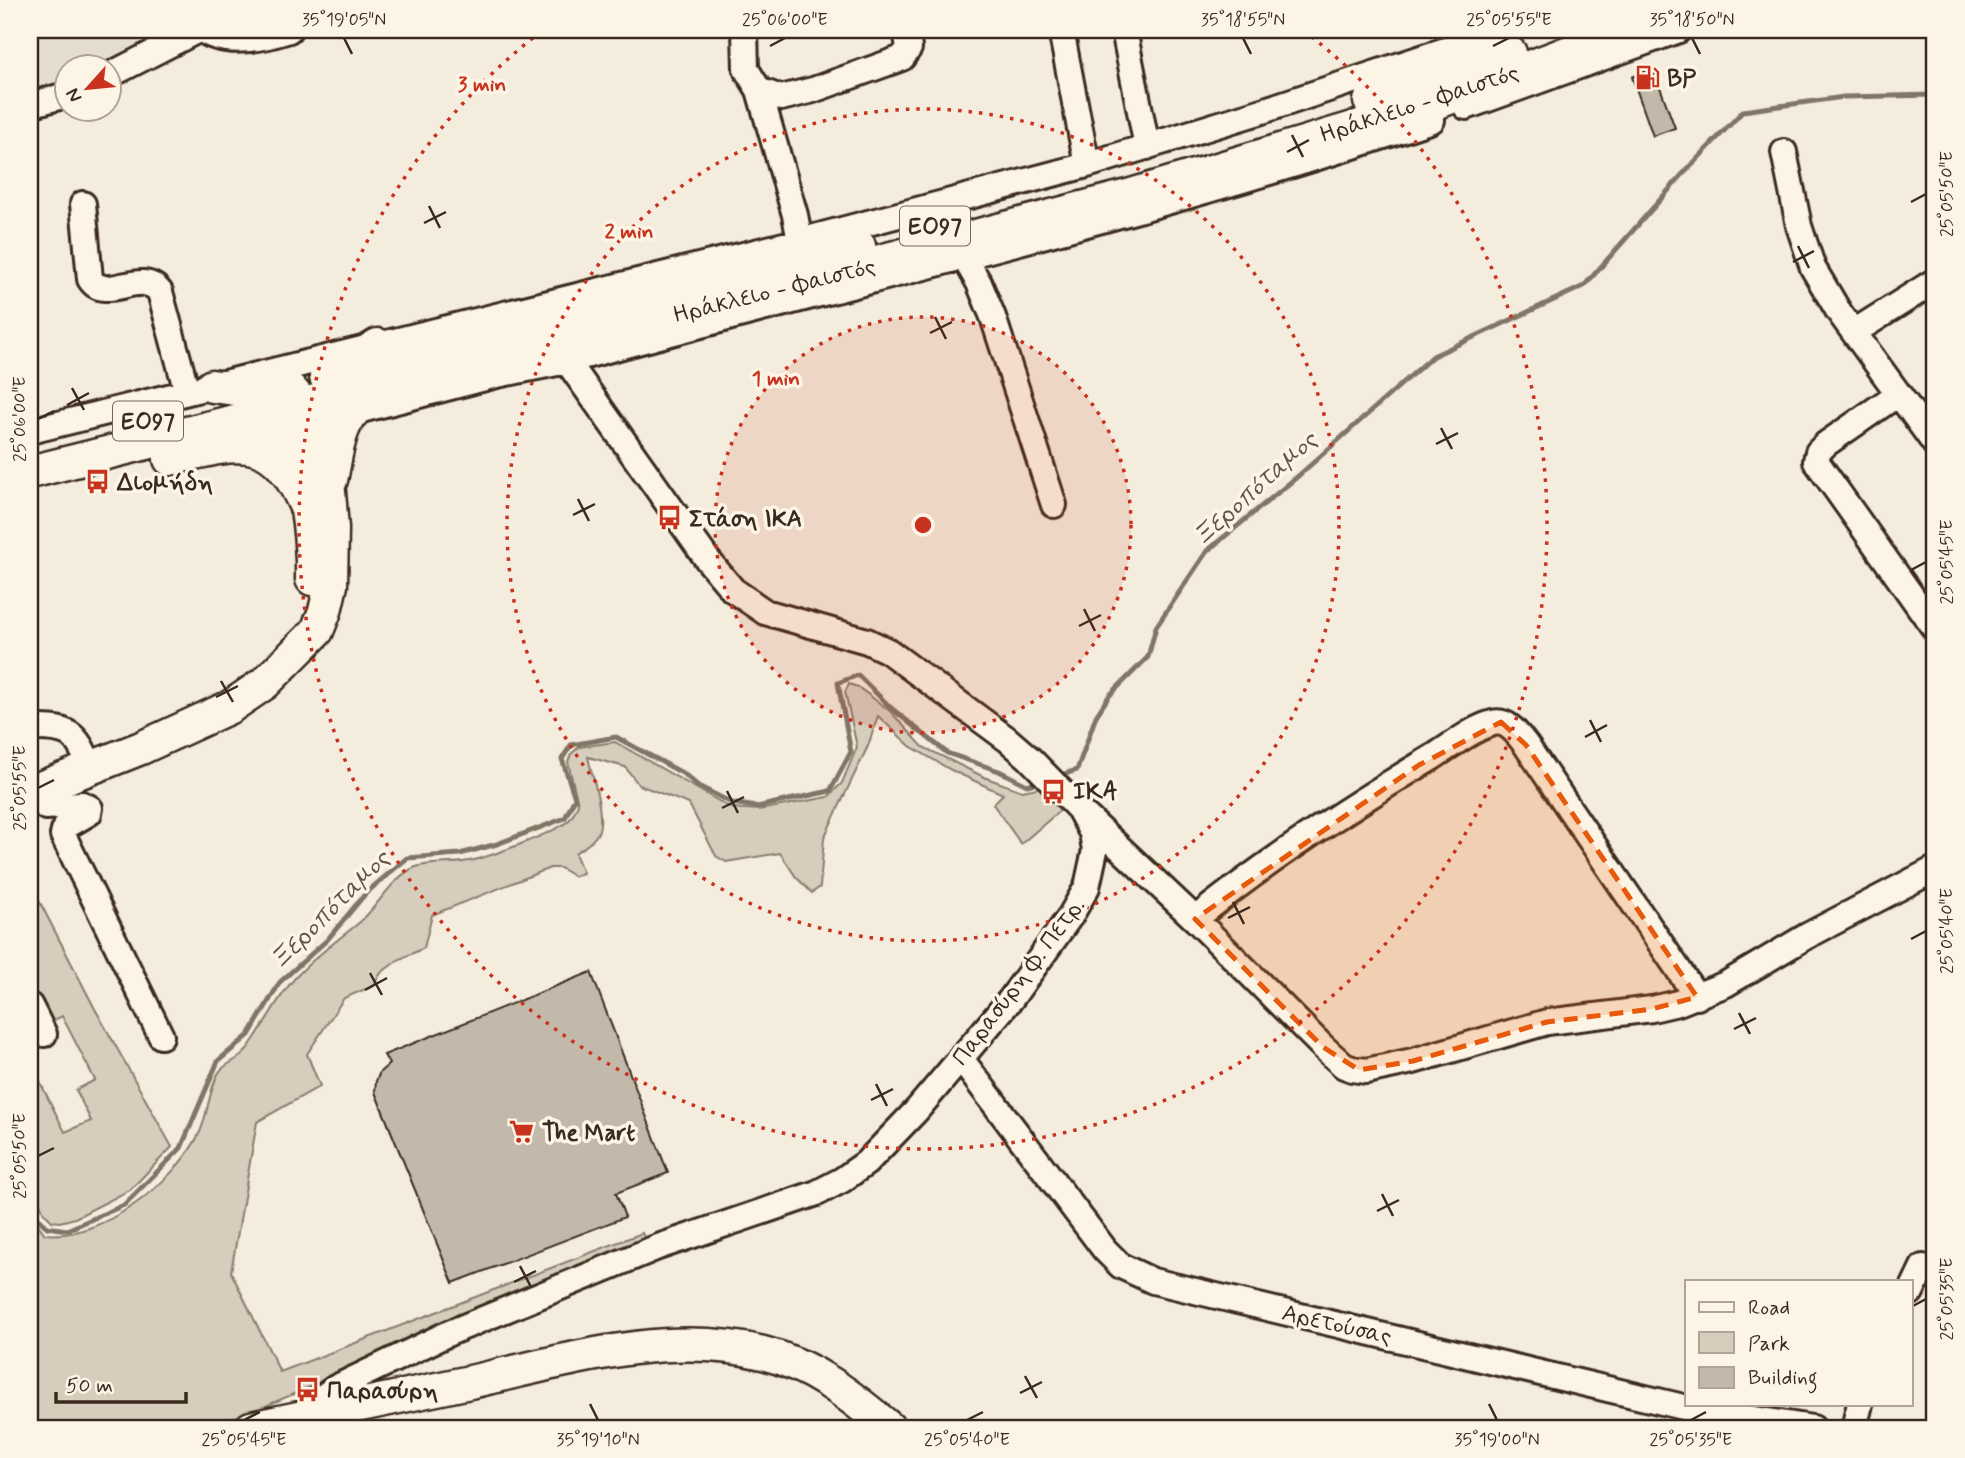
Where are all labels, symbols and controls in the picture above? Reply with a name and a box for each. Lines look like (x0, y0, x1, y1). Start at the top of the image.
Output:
text: 35°19'05"N (302, 8, 386, 32)
text: 25°06'00"E (742, 8, 828, 32)
text: 35°18'55"N (1201, 8, 1285, 32)
text: 25°05'55"E (1466, 8, 1552, 32)
text: 35°18'50"N (1649, 8, 1735, 32)
north arrow (52, 52, 122, 122)
street label: Ηράκλειο - Φαιστός (1316, 58, 1523, 151)
fuel station icon: BP (1633, 64, 1661, 92)
place label: BP (1667, 64, 1696, 95)
text: 3 min (458, 71, 506, 99)
text: N (60, 84, 88, 106)
text: 25°05'50"E (1935, 151, 1959, 237)
road number: ΕΟ97 (900, 206, 970, 246)
text: 2 min (604, 218, 654, 246)
street label: Ηράκλειο - Φαιστός (670, 251, 879, 332)
text: 1 min (752, 365, 800, 393)
text: 25°06'00"E (8, 376, 32, 462)
road number: ΕΟ97 (113, 402, 183, 440)
water label: Ξεροπόταμος (1186, 423, 1326, 555)
bus stop icon: Διομήδη (83, 468, 111, 496)
place label: Διομήδη (116, 468, 213, 499)
bus stop icon: Στάση ΙΚΑ (655, 504, 683, 532)
place label: Στάση ΙΚΑ (689, 504, 802, 535)
centre of rings (911, 513, 935, 537)
text: 25°05'45"E (1935, 519, 1959, 605)
text: 25°05'55"E (8, 745, 32, 831)
bus stop icon: IKA (1039, 777, 1067, 805)
place label: IKA (1073, 777, 1118, 808)
water label: Ξεροπόταμος (263, 842, 399, 978)
text: 25°05'40"E (1935, 888, 1959, 974)
street label: Παρασύρη Φ. Πετρ. (946, 892, 1093, 1072)
text: 25°05'50"E (8, 1113, 32, 1199)
supermarket icon: The Mart (508, 1118, 536, 1146)
place label: The Mart (542, 1118, 635, 1149)
text: 25°05'35"E (1935, 1258, 1959, 1340)
legend (1685, 1280, 1912, 1406)
text: Road (1748, 1294, 1790, 1322)
street label: Αρετούσας (1279, 1298, 1395, 1353)
text: Park (1748, 1330, 1790, 1358)
scale bar (56, 1360, 186, 1404)
text: Building (1748, 1364, 1818, 1394)
text: 50 m (66, 1372, 113, 1400)
bus stop icon: Παρασύρη (293, 1376, 321, 1404)
place label: Παρασύρη (327, 1376, 438, 1407)
text: 25°05'45"E (201, 1428, 287, 1452)
text: 35°19'10"N (556, 1428, 640, 1452)
text: 25°05'40"E (924, 1428, 1010, 1452)
text: 35°19'00"N (1454, 1428, 1540, 1452)
text: 25°05'35"E (1650, 1428, 1732, 1452)

